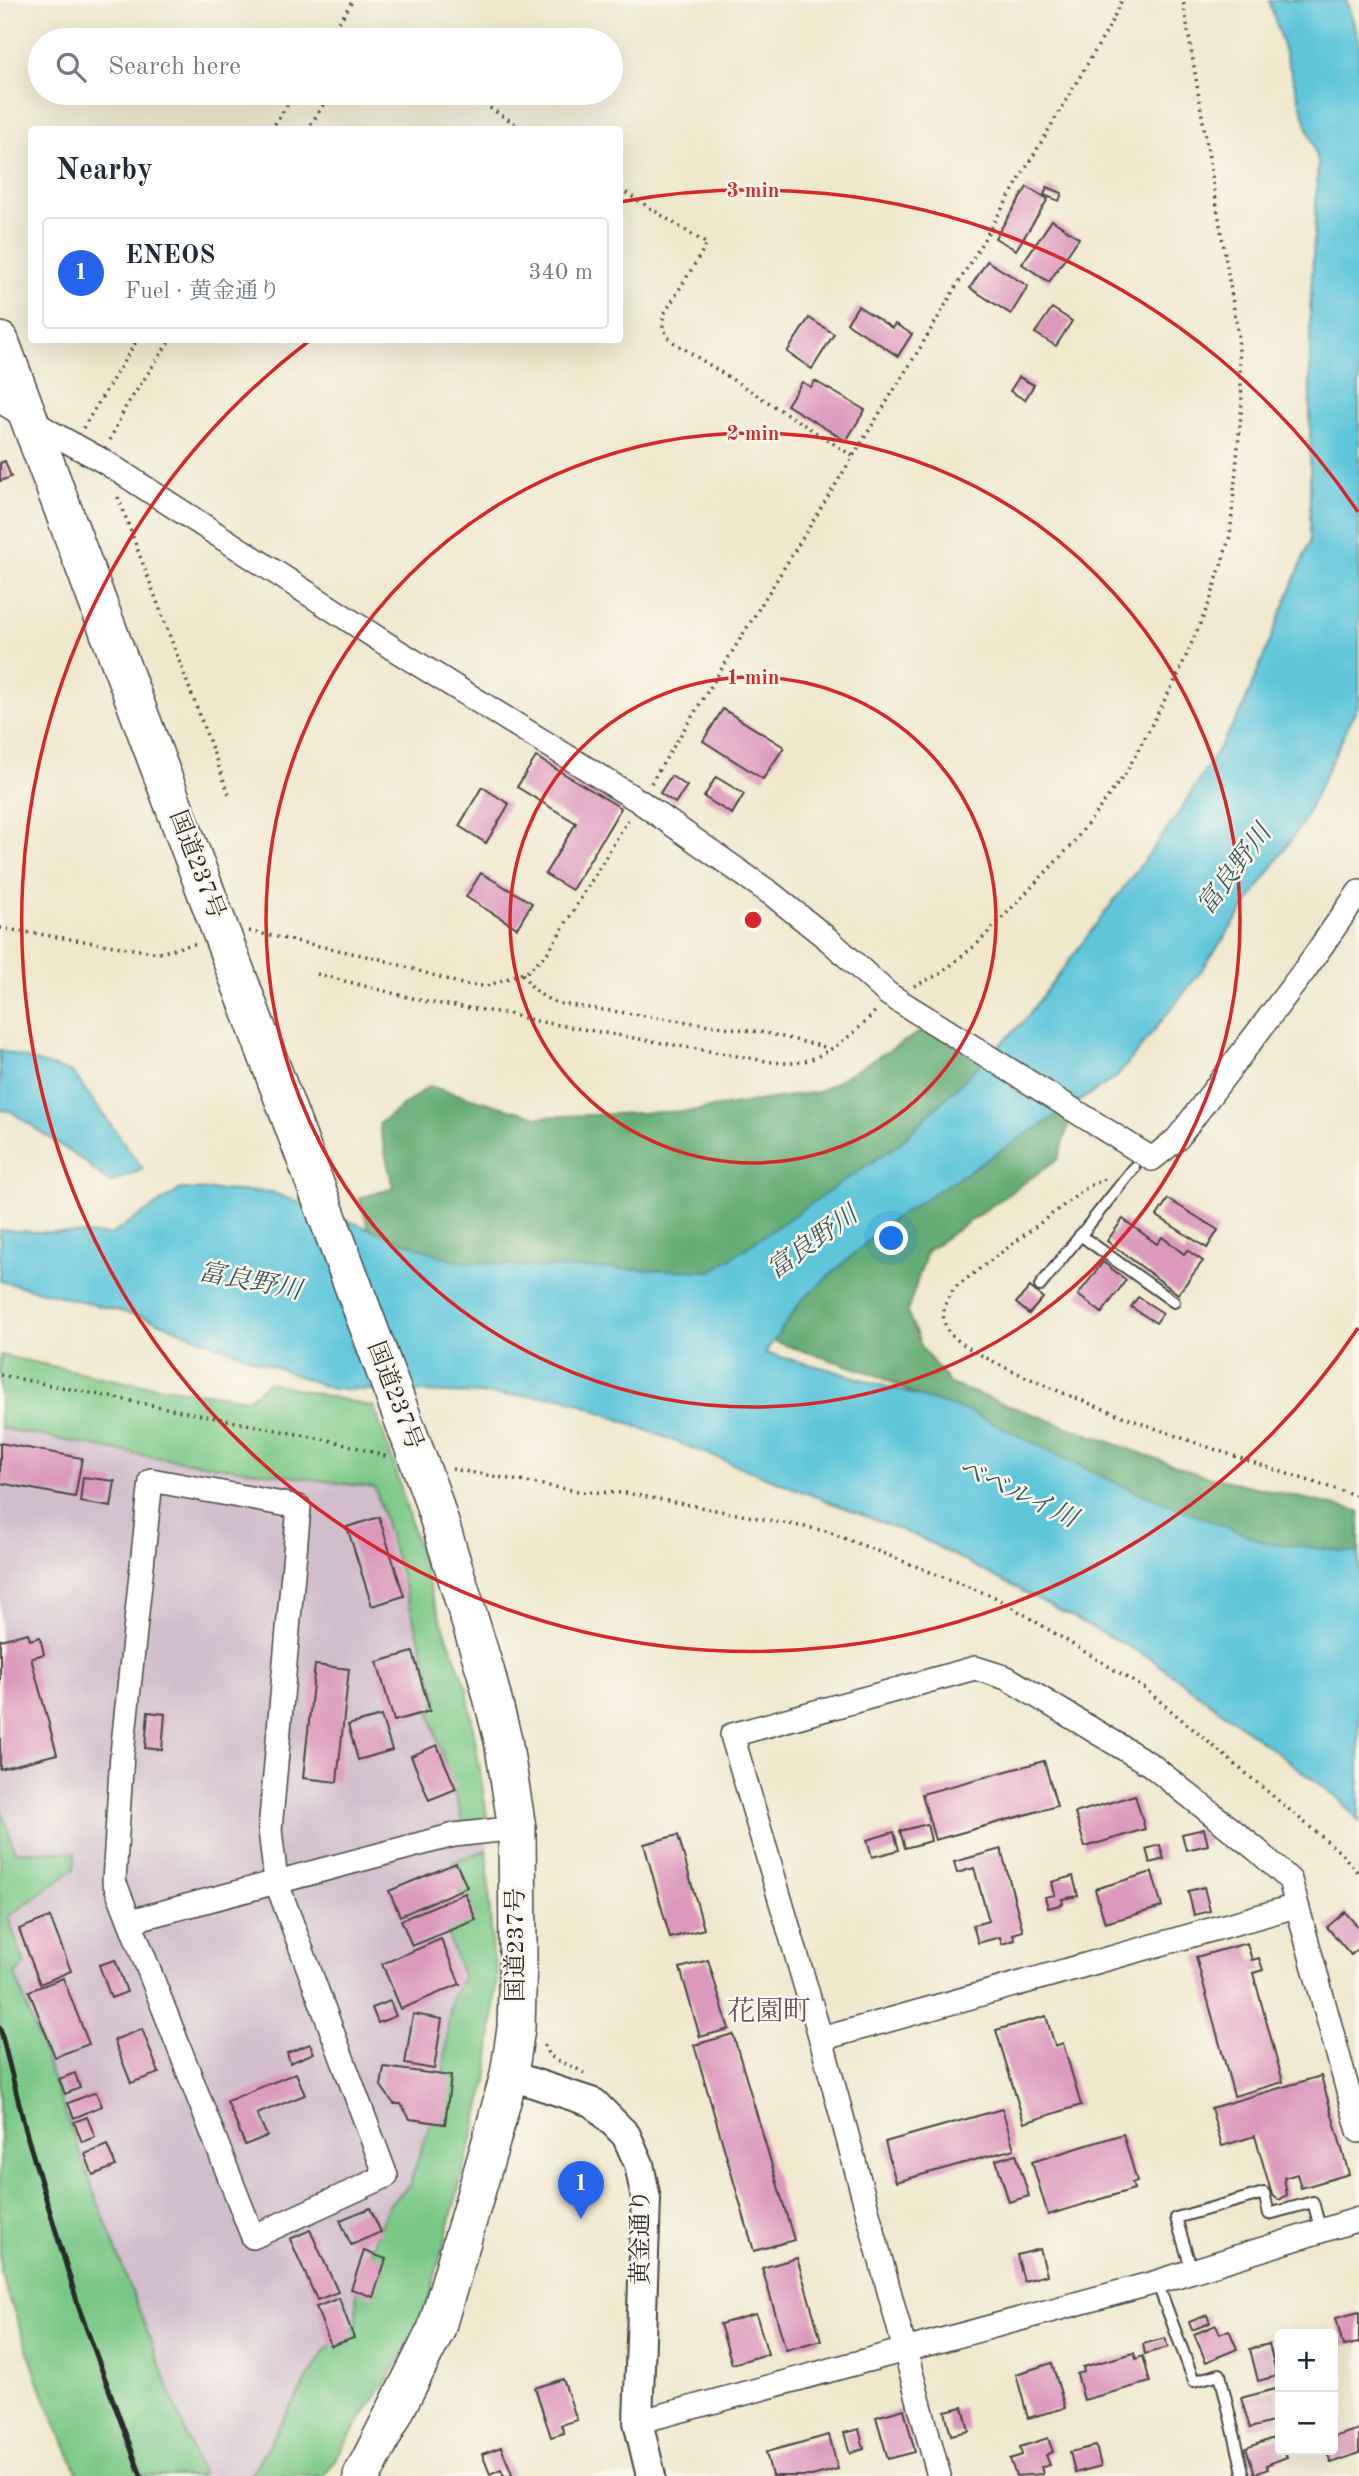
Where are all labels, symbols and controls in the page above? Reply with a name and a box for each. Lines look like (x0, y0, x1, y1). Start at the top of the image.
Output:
search box (28, 28, 623, 105)
icon: search (52, 48, 90, 86)
text: Search here (108, 54, 241, 80)
text: Nearby (56, 156, 153, 186)
text: 3 min (727, 181, 779, 202)
text: ENEOS (125, 243, 215, 269)
text: 1 (74, 261, 88, 284)
text: 340 m (528, 261, 593, 284)
text: Fuel · 黄金通り (125, 280, 281, 303)
text: 2 min (727, 424, 779, 445)
text: 1 min (727, 668, 779, 689)
street label: 国道237号 (164, 807, 230, 922)
water label: 富良野川 (1192, 817, 1278, 919)
centre of rings (741, 908, 765, 932)
water label: 富良野川 (762, 1199, 865, 1284)
your location (874, 1221, 908, 1255)
water label: 富良野川 (196, 1257, 307, 1305)
street label: 国道237号 (362, 1338, 428, 1453)
water label: ベベルイ川 (953, 1454, 1084, 1534)
street label: 国道237号 (502, 1888, 529, 2002)
district label: 花園町 (727, 1996, 811, 2027)
pin: 1 (558, 2161, 604, 2219)
street label: 黄金通り (627, 2189, 654, 2285)
map controls (1275, 2329, 1338, 2455)
button: + (1275, 2329, 1338, 2392)
button: − (1275, 2392, 1338, 2455)

